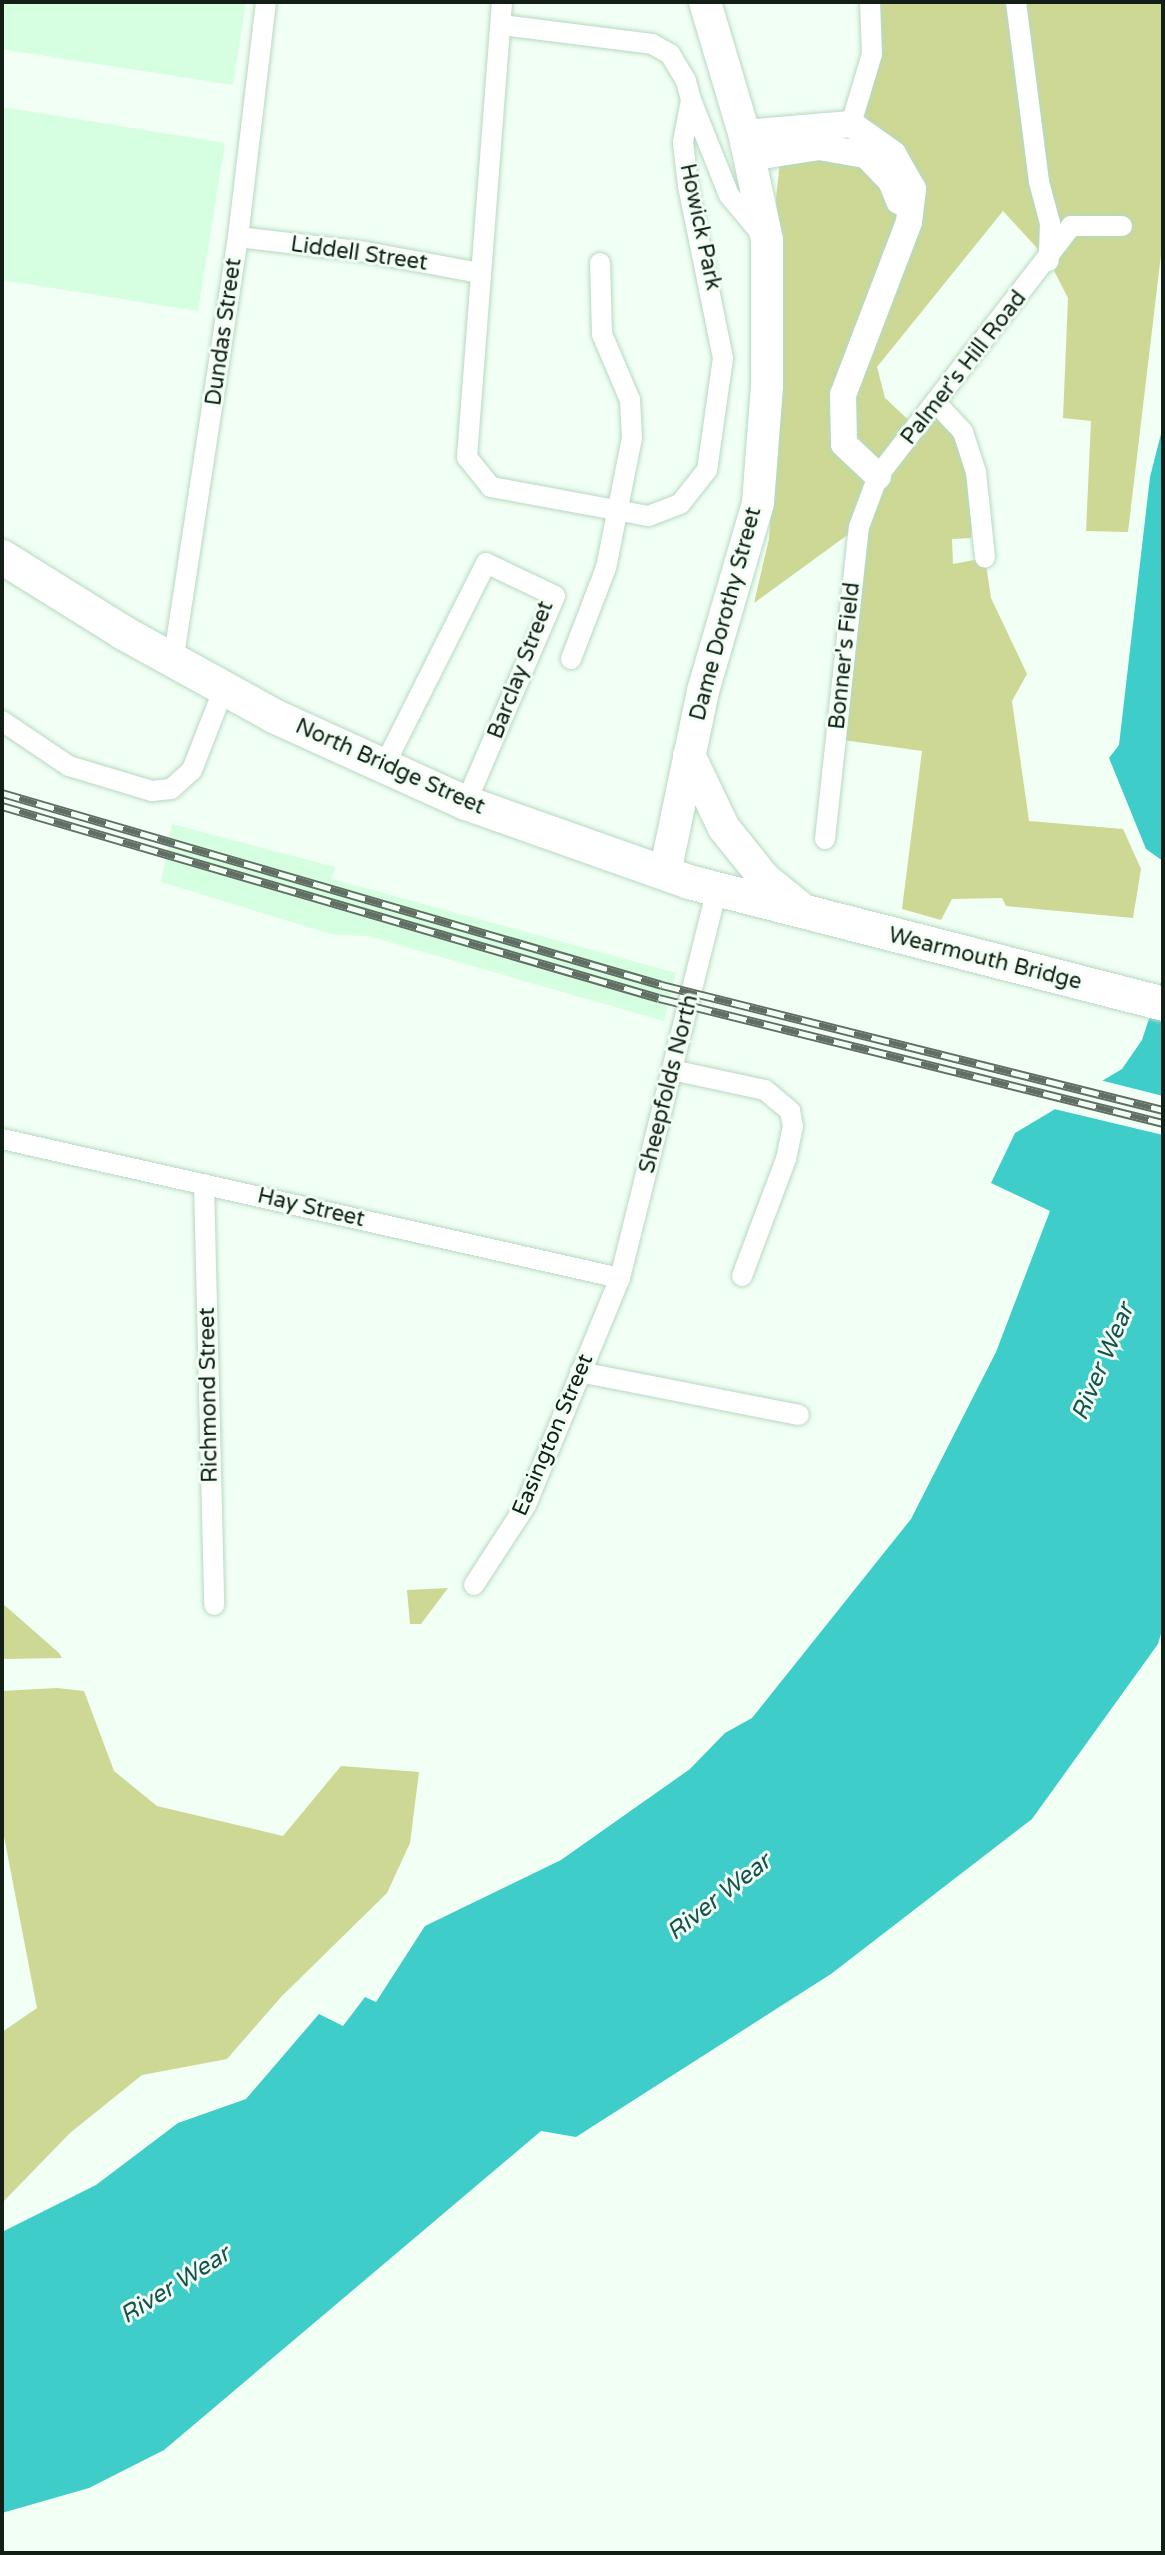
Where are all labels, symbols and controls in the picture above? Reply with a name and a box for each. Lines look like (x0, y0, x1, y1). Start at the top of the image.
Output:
street label: Howick Park (674, 161, 726, 293)
street label: Liddell Street (289, 231, 429, 277)
street label: Dundas Street (201, 257, 247, 407)
street label: Palmer's Hill Road (896, 286, 1032, 450)
street label: Dame Dorothy Street (685, 504, 767, 724)
street label: Bonner's Field (824, 581, 866, 731)
street label: Barclay Street (483, 597, 559, 743)
street label: North Bridge Street (291, 713, 489, 821)
street label: Wearmouth Bridge (886, 922, 1084, 996)
street label: Sheepfolds North (634, 992, 704, 1176)
street label: Hay Street (255, 1183, 367, 1233)
water label: River Wear (1066, 1299, 1140, 1425)
street label: Richmond Street (194, 1307, 224, 1483)
street label: Easington Street (507, 1350, 599, 1520)
water label: River Wear (661, 1847, 777, 1947)
water label: River Wear (115, 2240, 235, 2330)

